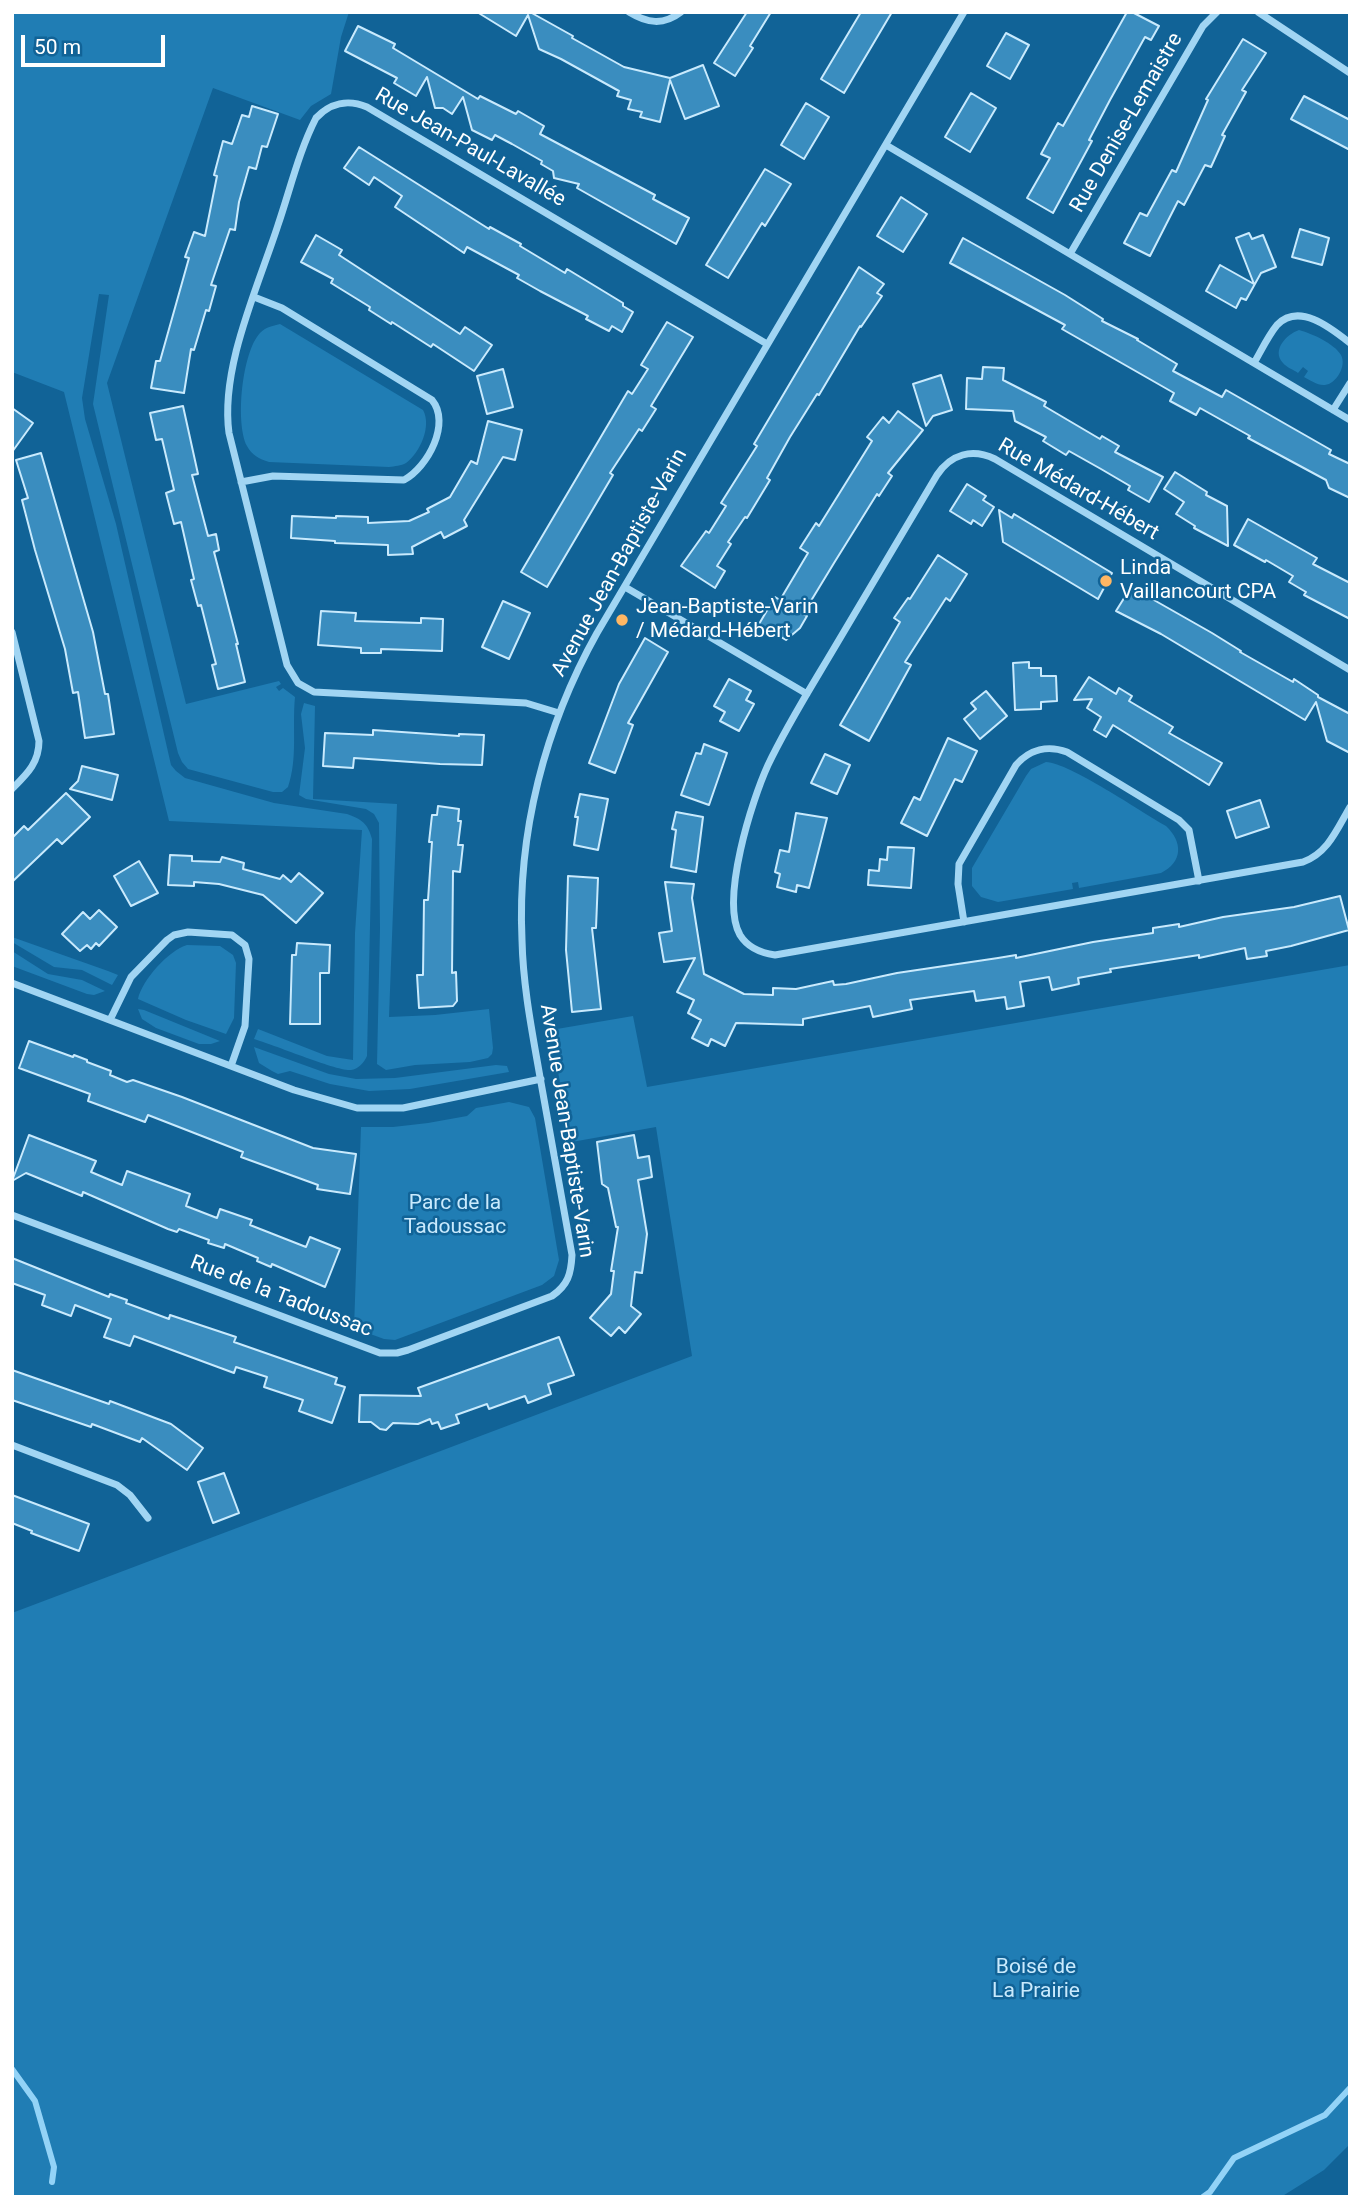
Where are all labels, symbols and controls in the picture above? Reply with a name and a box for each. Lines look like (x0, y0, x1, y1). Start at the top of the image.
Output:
scale bar (24, 21, 168, 65)
street label: Rue Denise-Lemaistre (1065, 29, 1189, 217)
text: 50 m (34, 35, 81, 59)
street label: Rue Jean-Paul-Lavallée (370, 83, 570, 213)
street label: Rue Médard-Hébert (993, 434, 1163, 546)
street label: Avenue Jean-Baptiste-Varin (547, 445, 693, 681)
place label: Linda Vaillancourt CPA (1120, 556, 1276, 606)
marker: Linda Vaillancourt CPA (1098, 573, 1114, 589)
place label: Jean-Baptiste-Varin / Médard-Hébert (636, 595, 819, 645)
marker: Jean-Baptiste-Varin / Médard-Hébert (614, 612, 630, 628)
street label: Avenue Jean-Baptiste-Varin (533, 1002, 599, 1260)
park label: Parc de la Tadoussac (404, 1191, 506, 1241)
street label: Rue de la Tadoussac (186, 1251, 376, 1343)
park label: Boisé de La Prairie (992, 1955, 1080, 2005)

